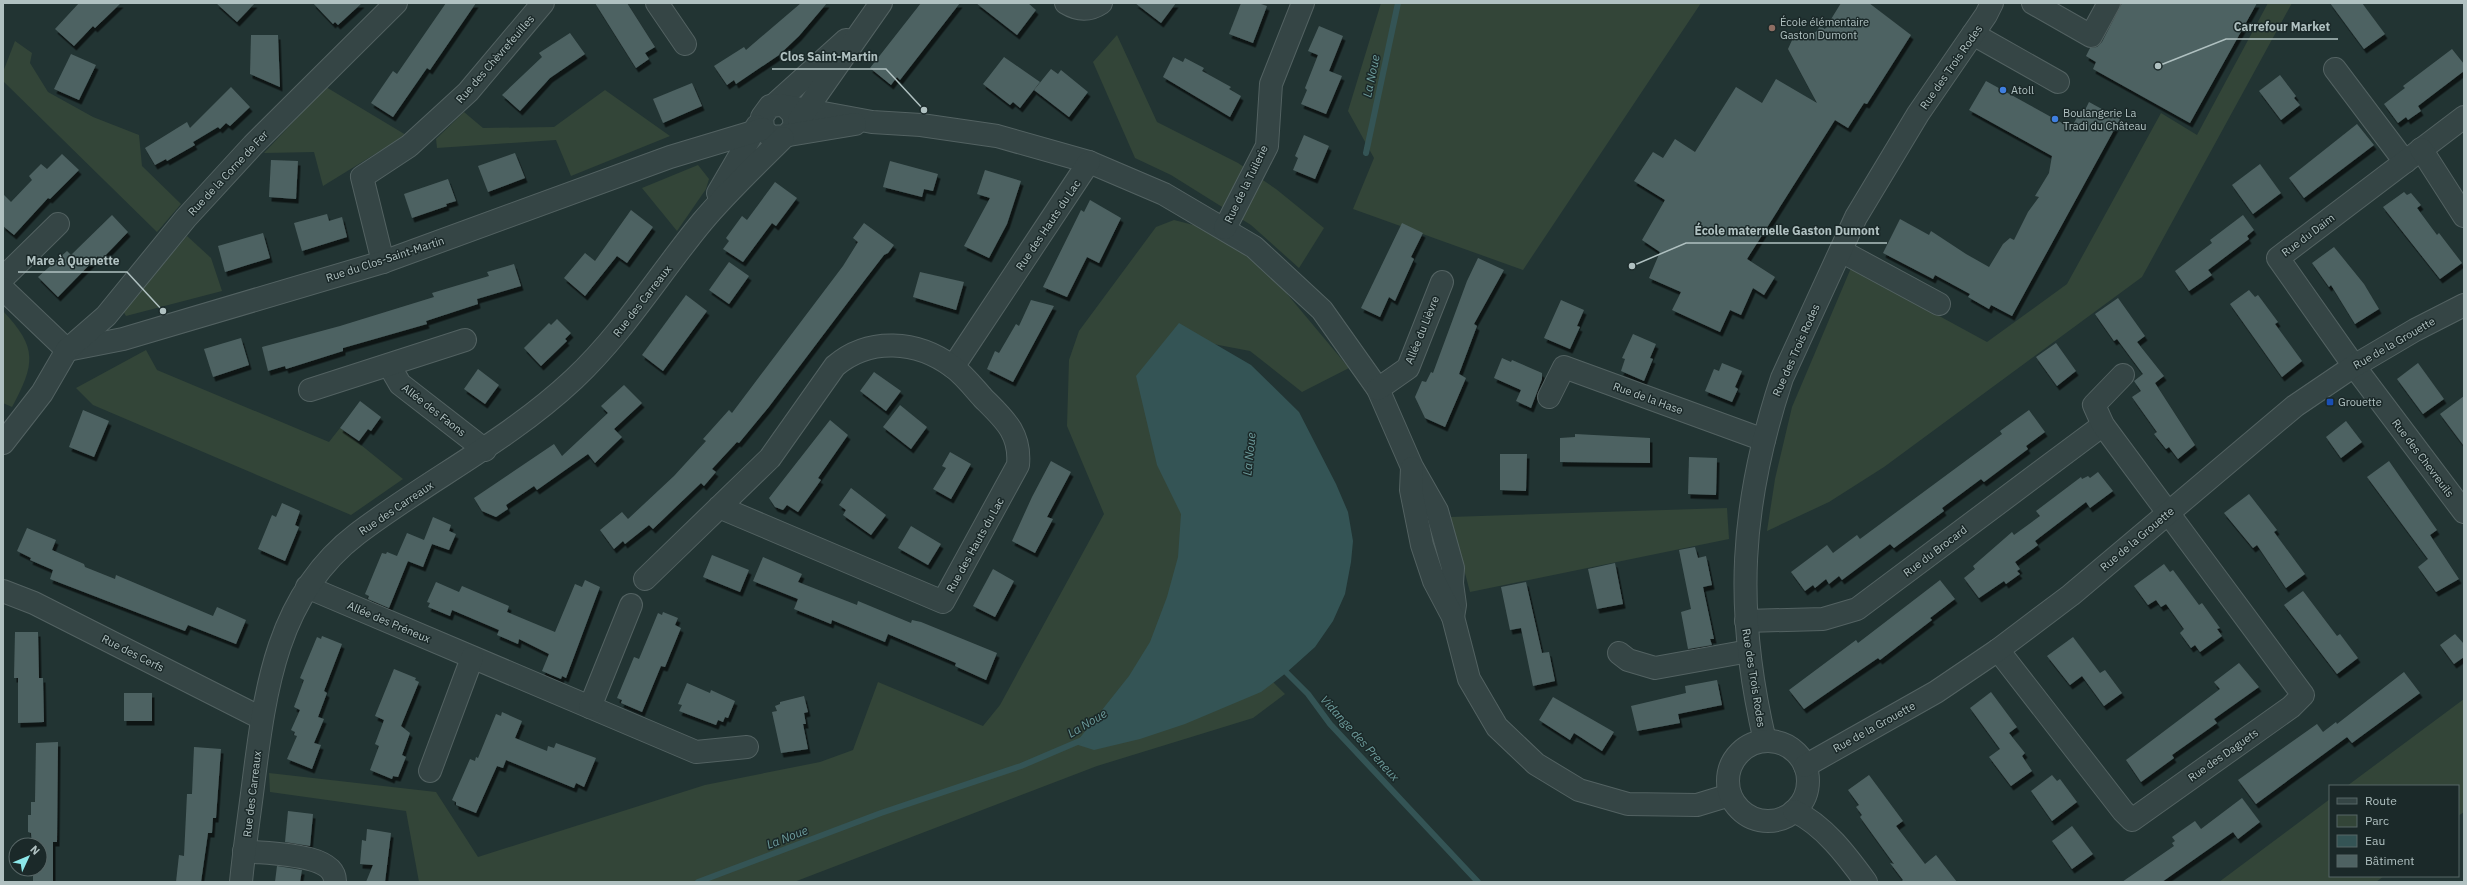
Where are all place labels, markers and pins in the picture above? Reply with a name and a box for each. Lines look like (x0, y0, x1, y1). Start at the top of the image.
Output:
place label: École élémentaire Gaston Dumont (1780, 15, 1869, 42)
callout: Carrefour Market (2226, 15, 2338, 39)
marker: École élémentaire Gaston Dumont (1767, 23, 1777, 33)
callout: Clos Saint-Martin (772, 45, 886, 69)
place label: Atoll (2011, 83, 2034, 97)
marker: Atoll (1998, 85, 2008, 95)
place label: Boulangerie La Tradi du Château (2063, 106, 2147, 133)
marker: Boulangerie La Tradi du Château (2050, 114, 2060, 124)
callout: École maternelle Gaston Dumont (1686, 219, 1887, 243)
callout: Mare à Quenette (18, 248, 127, 272)
place label: Grouette (2338, 395, 2382, 409)
marker: Grouette (2325, 397, 2335, 407)

